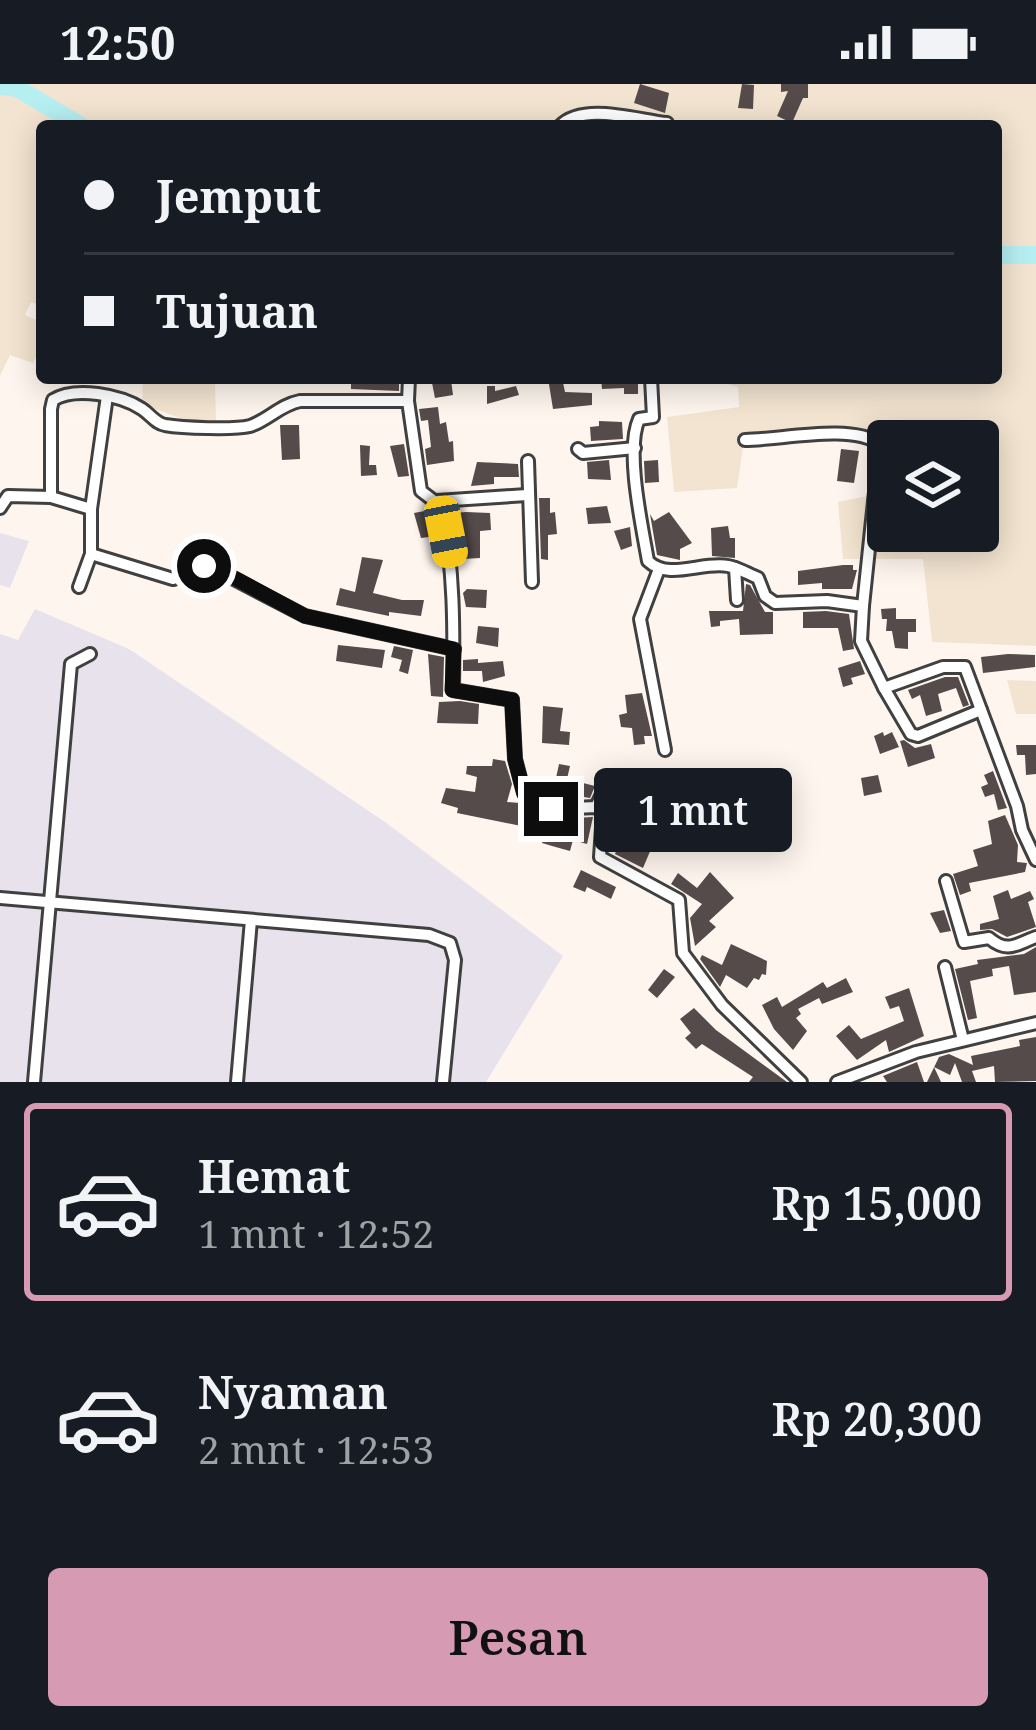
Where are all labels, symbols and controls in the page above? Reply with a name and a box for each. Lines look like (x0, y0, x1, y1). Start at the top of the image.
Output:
text: 12:50 (60, 12, 175, 73)
text: Jemput (156, 165, 321, 226)
text: Tujuan (156, 280, 318, 341)
map controls (867, 420, 999, 552)
button: layers (867, 420, 999, 552)
car (421, 493, 471, 571)
route start (177, 539, 231, 593)
callout: 1 mnt (593, 767, 791, 851)
route end (524, 782, 578, 836)
text: 1 mnt (638, 783, 748, 836)
text: Hemat (198, 1145, 350, 1206)
icon: car (54, 1148, 162, 1256)
text: Rp 15,000 (772, 1172, 982, 1233)
text: 1 mnt · 12:52 (198, 1206, 434, 1259)
text: Nyaman (198, 1361, 388, 1422)
icon: car (54, 1364, 162, 1472)
text: Rp 20,300 (772, 1388, 982, 1449)
text: 2 mnt · 12:53 (198, 1422, 434, 1475)
button: Pesan (48, 1568, 988, 1706)

